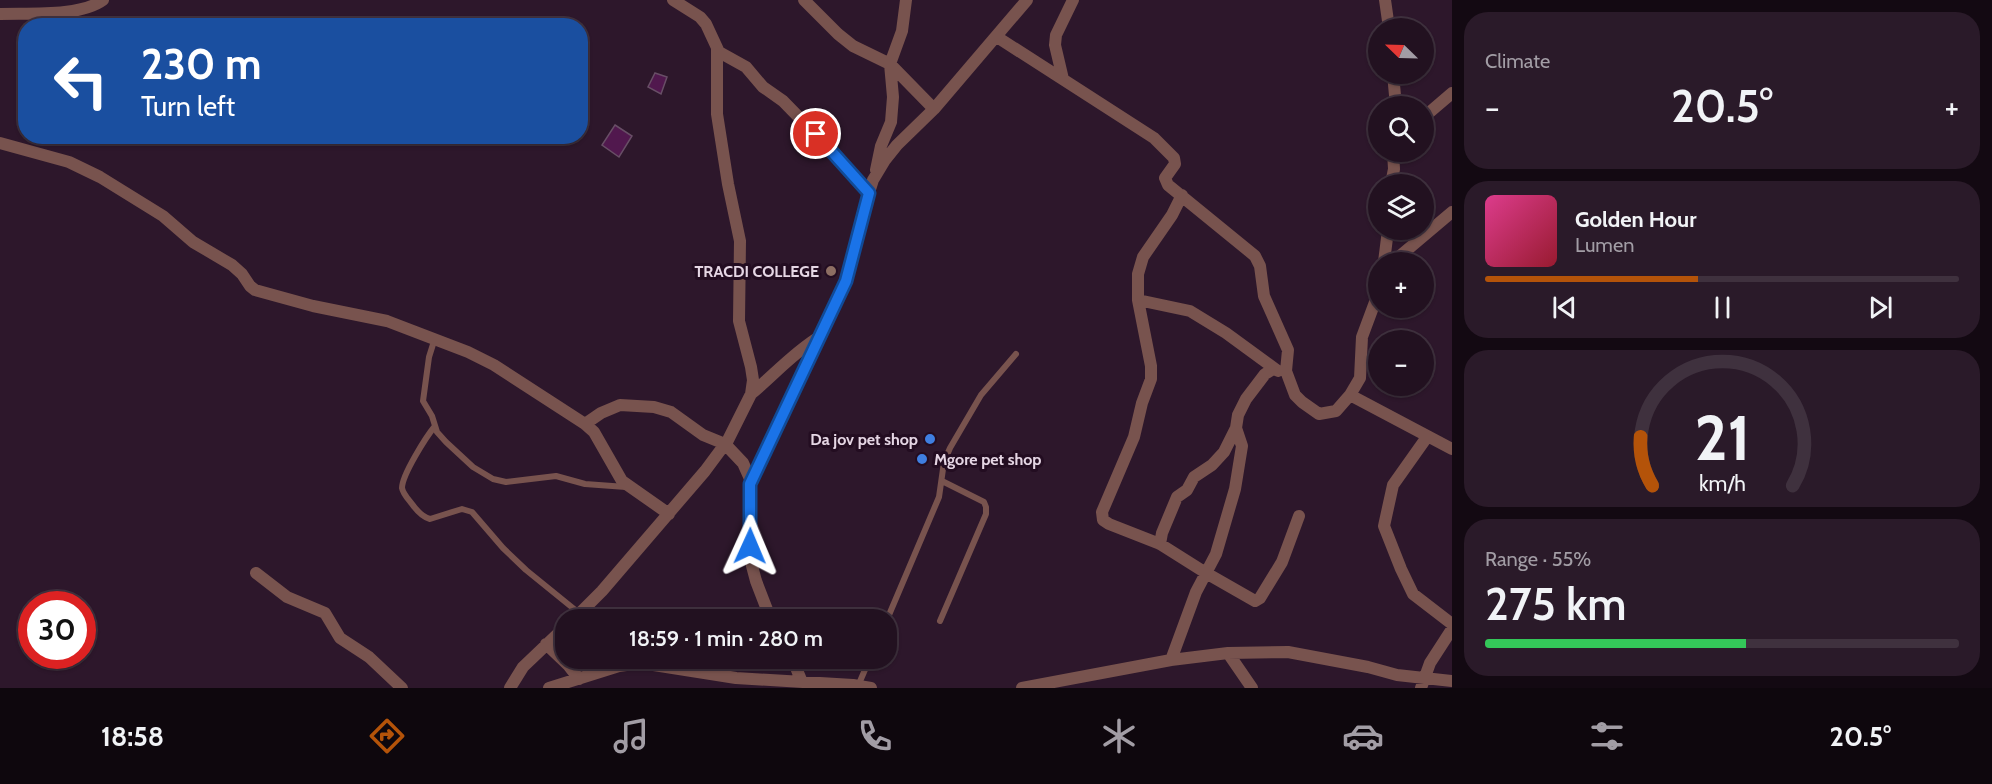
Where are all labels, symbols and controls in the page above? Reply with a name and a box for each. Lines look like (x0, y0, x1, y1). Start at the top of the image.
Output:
north arrow (1368, 18, 1434, 84)
map controls (1368, 18, 1434, 396)
text: 230 m (141, 38, 261, 90)
icon: left (42, 42, 120, 120)
text: Climate (1485, 49, 1550, 73)
text: 20.5° (1671, 79, 1773, 133)
text: − (1485, 87, 1500, 127)
text: + (1944, 87, 1959, 127)
text: Turn left (141, 90, 235, 123)
button: search (1368, 96, 1434, 162)
pin (790, 108, 841, 159)
icon: arrive (799, 117, 832, 150)
button: layers (1368, 174, 1434, 240)
text: Golden Hour (1575, 206, 1696, 233)
text: Lumen (1575, 233, 1634, 257)
button: + (1368, 252, 1434, 318)
place label: TRACDI COLLEGE (695, 262, 819, 281)
marker: TRACDI COLLEGE (824, 264, 838, 278)
icon: previous (1548, 291, 1581, 324)
icon: pause (1706, 291, 1739, 324)
icon: next (1864, 291, 1897, 324)
button: − (1368, 330, 1434, 396)
text: 21 (1694, 400, 1750, 476)
place label: Da jov pet shop (810, 430, 918, 449)
marker: Da jov pet shop (923, 432, 937, 446)
place label: Mgore pet shop (934, 450, 1042, 469)
marker: Mgore pet shop (915, 452, 929, 466)
text: km/h (1699, 470, 1745, 496)
position arrow (718, 514, 782, 578)
text: Range · 55% (1485, 547, 1591, 571)
text: 275 km (1485, 577, 1626, 631)
speed limit sign: 30 (18, 591, 96, 669)
text: 18:59 · 1 min · 280 m (629, 625, 823, 652)
icon: directions (366, 715, 408, 757)
icon: music (610, 715, 652, 757)
icon: phone (854, 715, 896, 757)
icon: climate (1098, 715, 1140, 757)
icon: car (1342, 715, 1384, 757)
icon: filters (1586, 715, 1628, 757)
text: 18:58 (101, 720, 164, 753)
text: 20.5° (1830, 720, 1891, 753)

